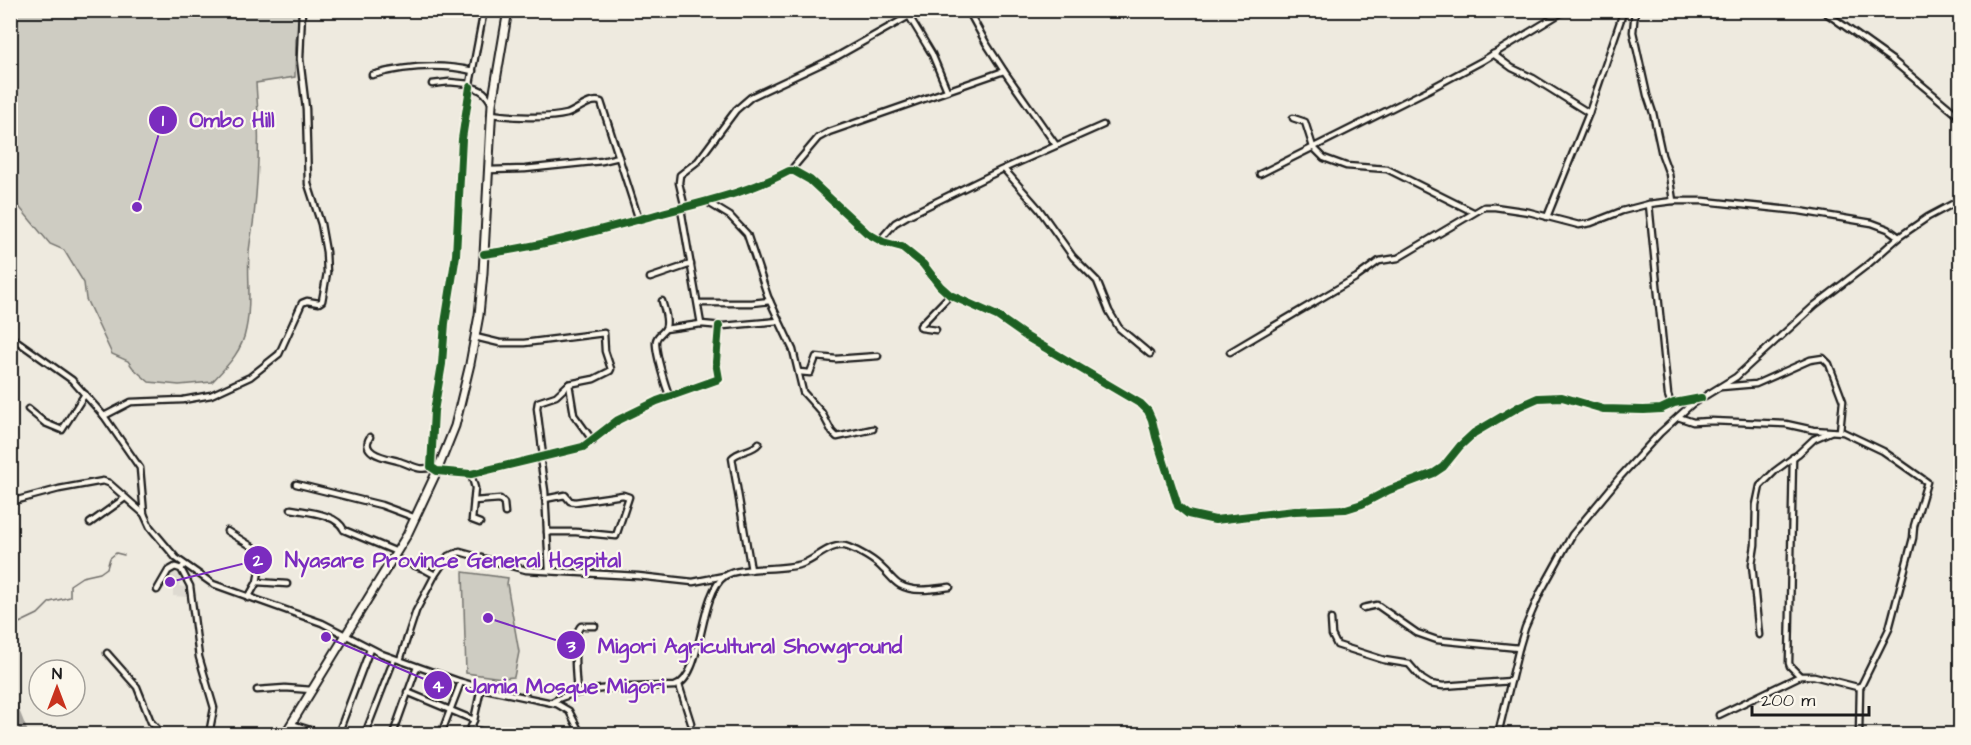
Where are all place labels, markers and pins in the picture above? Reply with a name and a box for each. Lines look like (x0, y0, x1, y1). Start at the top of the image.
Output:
callout: Ombo Hill (148, 100, 287, 139)
callout: Nyasare Province General Hospital (243, 541, 633, 580)
callout: Migori Agricultural Showground (556, 626, 914, 665)
callout: Jamia Mosque Migori (423, 666, 677, 705)

